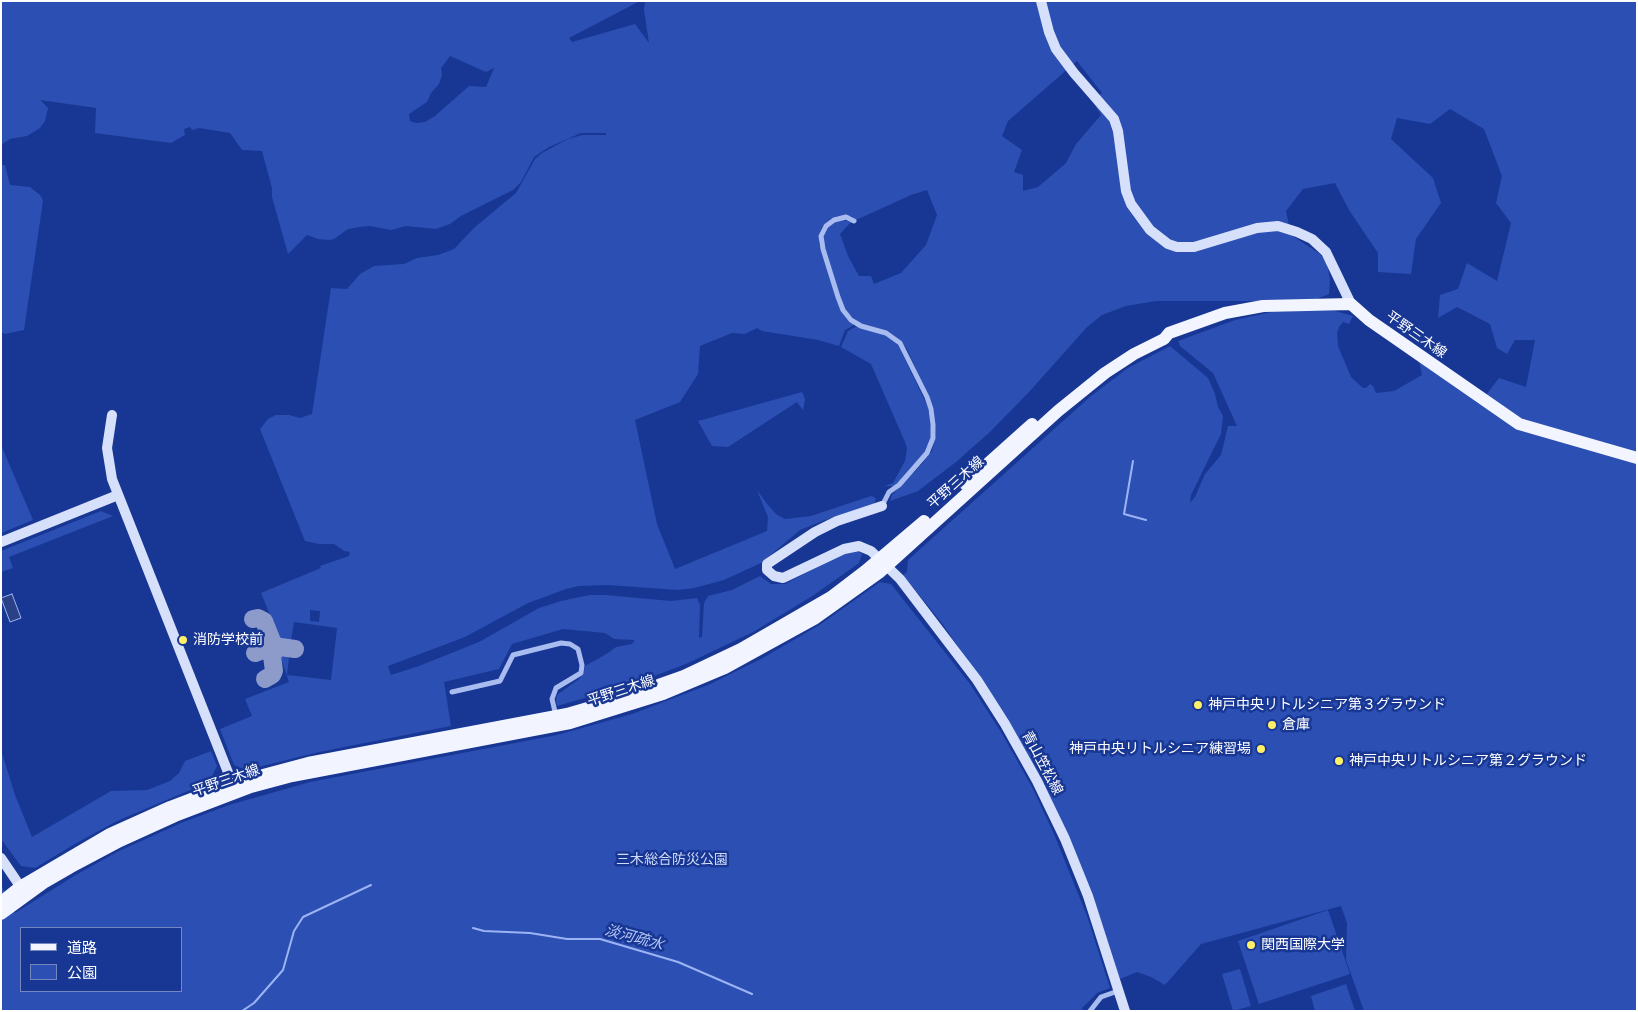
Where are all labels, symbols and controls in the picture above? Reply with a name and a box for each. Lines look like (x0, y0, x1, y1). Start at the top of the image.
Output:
street label: 平野三木線 (1383, 308, 1449, 362)
street label: 平野三木線 (924, 453, 988, 513)
place label: 消防学校前 (193, 632, 263, 648)
marker: 消防学校前 (177, 634, 189, 646)
street label: 平野三木線 (585, 672, 657, 710)
place label: 神戸中央リトルシニア第３グラウンド (1208, 697, 1446, 713)
marker: 神戸中央リトルシニア第３グラウンド (1192, 699, 1204, 711)
place label: 倉庫 (1282, 717, 1310, 733)
marker: 倉庫 (1266, 719, 1278, 731)
street label: 青山笠松線 (1018, 728, 1066, 798)
place label: 神戸中央リトルシニア練習場 (1069, 741, 1251, 757)
marker: 神戸中央リトルシニア練習場 (1255, 743, 1267, 755)
place label: 神戸中央リトルシニア第２グラウンド (1349, 753, 1587, 769)
marker: 神戸中央リトルシニア第２グラウンド (1333, 755, 1345, 767)
street label: 平野三木線 (190, 762, 262, 800)
park label: 三木総合防災公園 (616, 852, 728, 868)
water label: 淡河疏水 (603, 922, 665, 954)
legend (20, 927, 182, 992)
place label: 関西国際大学 (1261, 937, 1345, 953)
text: 道路 (67, 939, 97, 957)
marker: 関西国際大学 (1245, 939, 1257, 951)
text: 公園 (67, 964, 97, 982)

